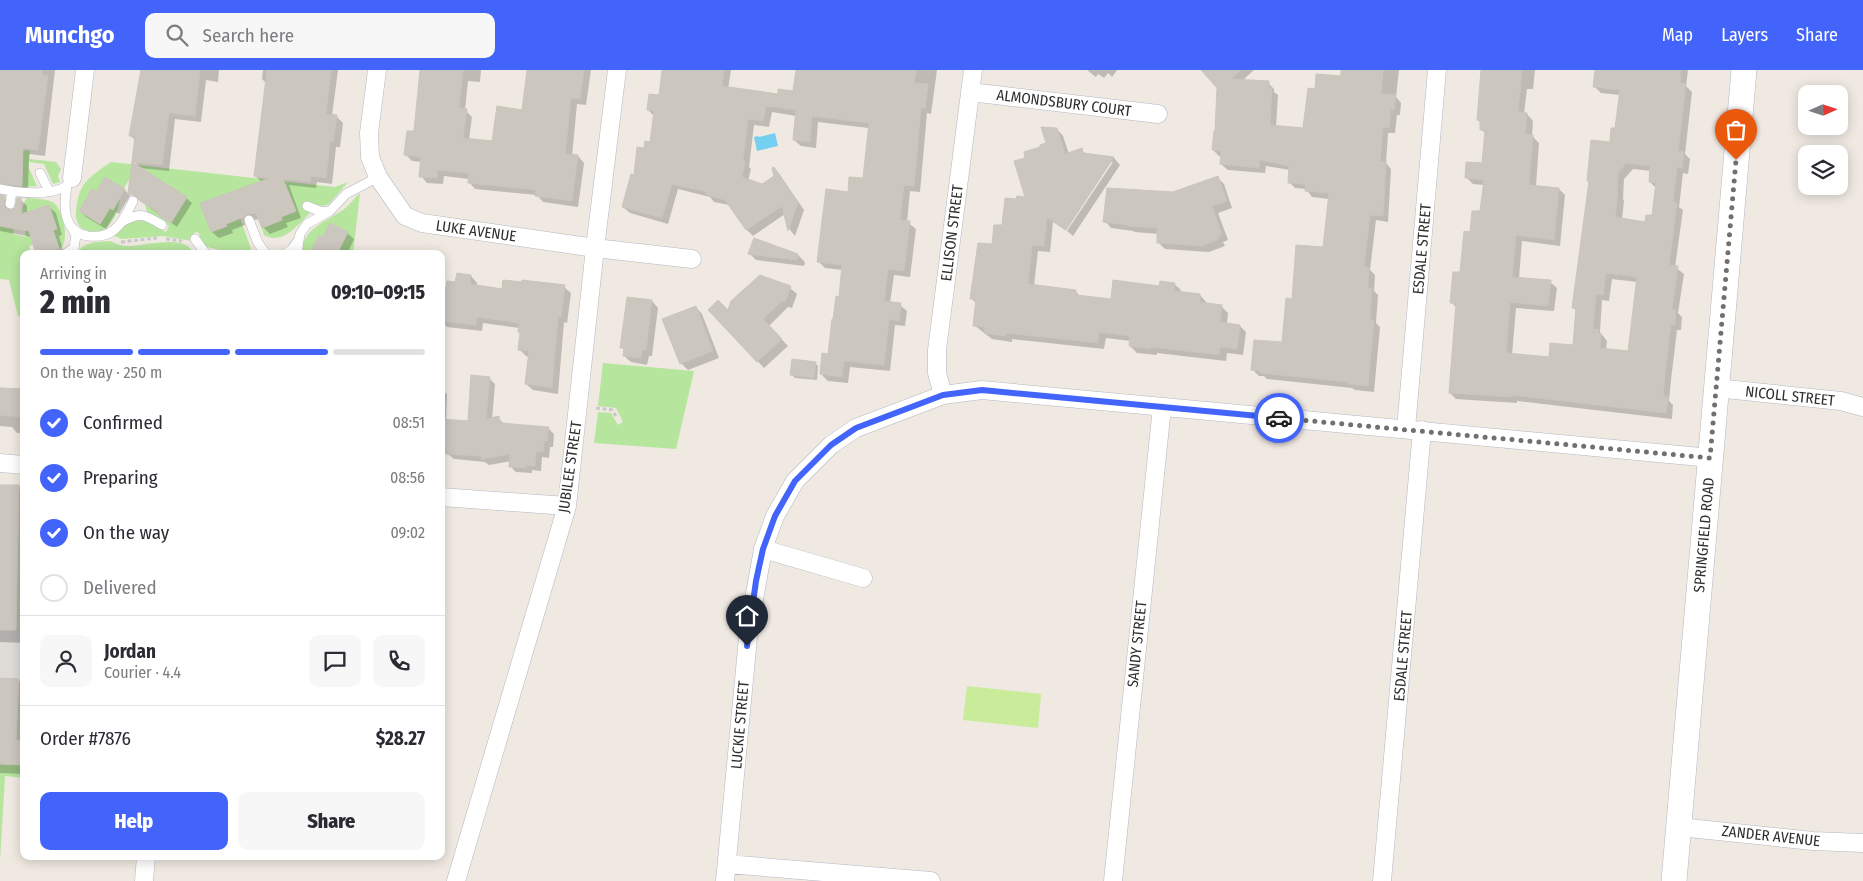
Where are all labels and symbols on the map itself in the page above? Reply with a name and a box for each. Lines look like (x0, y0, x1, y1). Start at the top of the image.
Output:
north arrow (1798, 85, 1848, 135)
street label: ALMONDSBURY COURT (996, 86, 1133, 120)
pin (1715, 109, 1757, 160)
street label: ELLISON STREET (937, 184, 967, 282)
street label: ESDALE STREET (1409, 203, 1435, 295)
street label: LUKE AVENUE (435, 216, 517, 246)
street label: NICOLL STREET (1744, 382, 1836, 410)
courier (1254, 393, 1304, 443)
street label: JUBILEE STREET (555, 420, 585, 514)
street label: SPRINGFIELD ROAD (1690, 477, 1718, 593)
pin (726, 595, 768, 646)
street label: SANDY STREET (1124, 600, 1150, 688)
street label: ESDALE STREET (1390, 610, 1416, 702)
street label: LUCKIE STREET (727, 680, 753, 770)
street label: ZANDER AVENUE (1721, 822, 1821, 850)

